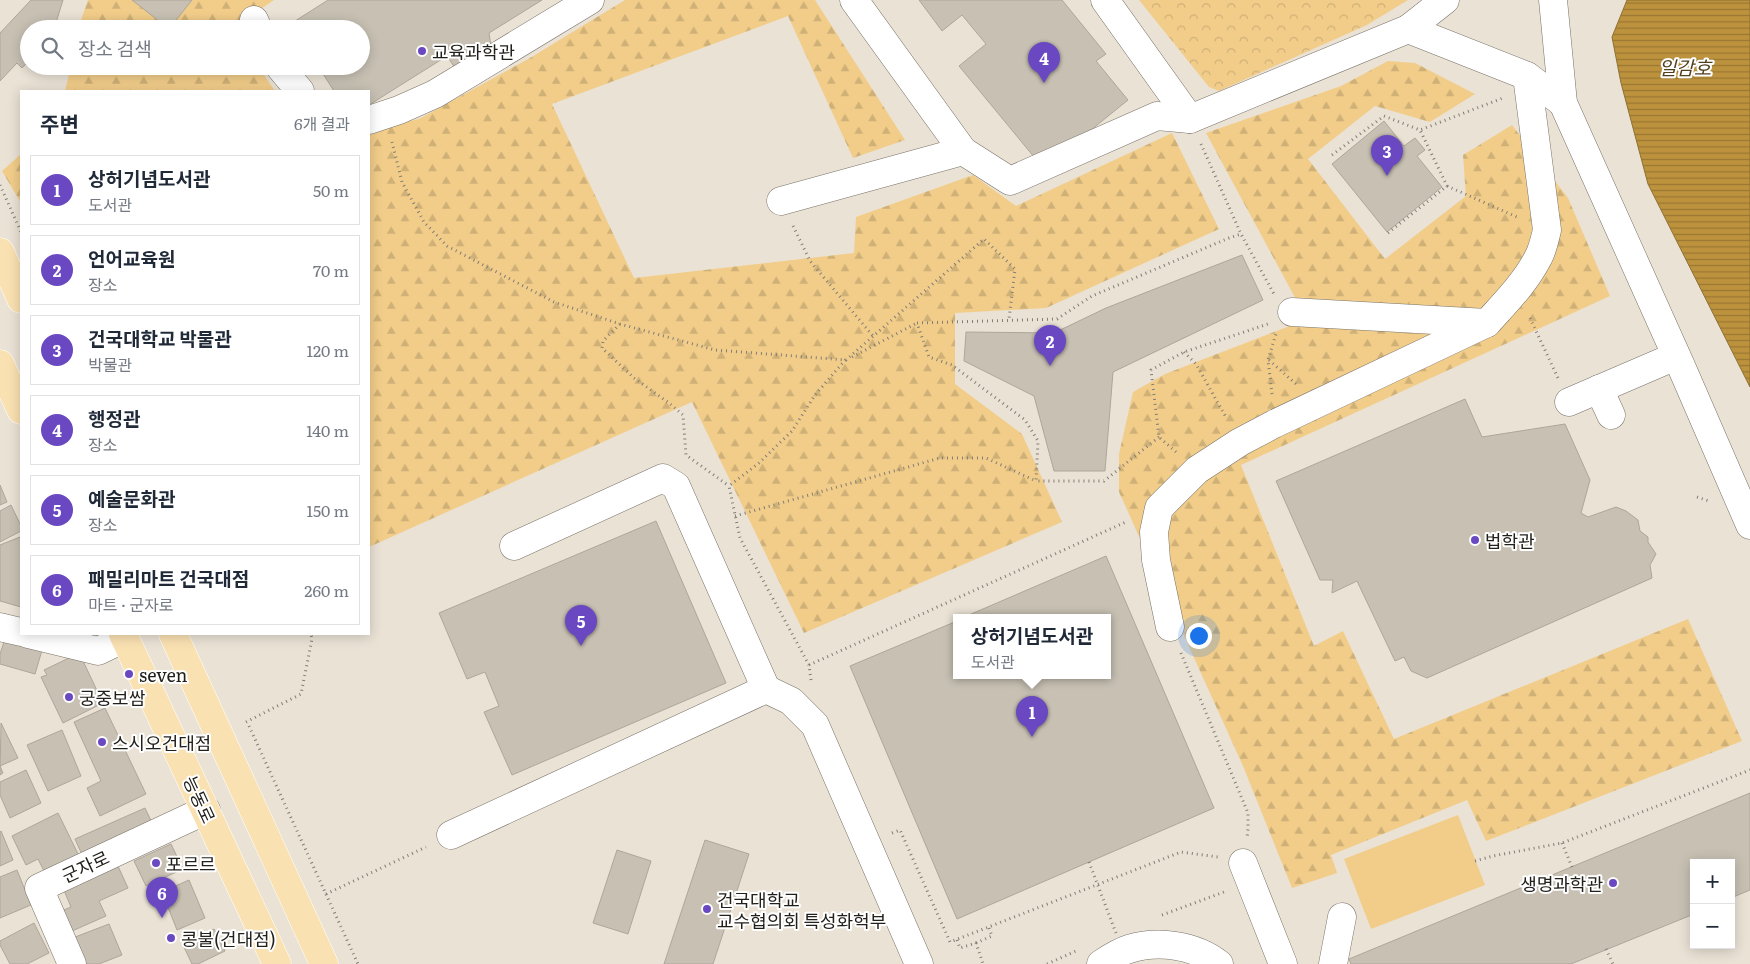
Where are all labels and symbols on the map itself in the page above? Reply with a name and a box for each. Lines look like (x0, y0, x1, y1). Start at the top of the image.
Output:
place label: 교육과학관 (432, 38, 515, 65)
pin: 4 (1028, 42, 1060, 83)
marker: 교육과학관 (416, 45, 428, 57)
water label: 일감호 (1659, 53, 1713, 81)
pin: 3 (1371, 135, 1403, 176)
pin: 2 (1034, 325, 1066, 366)
place label: 법학관 (1485, 527, 1535, 554)
marker: 법학관 (1469, 534, 1481, 546)
pin: 5 (565, 605, 597, 646)
your location (1186, 623, 1212, 649)
place label: seven (139, 661, 188, 688)
marker: seven (123, 668, 135, 680)
place label: 궁중보쌈 (79, 684, 145, 711)
marker: 궁중보쌈 (63, 691, 75, 703)
pin: 1 (1016, 696, 1048, 737)
place label: 스시오건대점 (112, 729, 211, 756)
marker: 스시오건대점 (96, 736, 108, 748)
street label: 능동로 (177, 771, 223, 827)
street label: 군자로 (57, 843, 113, 889)
place label: 포르르 (166, 850, 216, 877)
marker: 포르르 (150, 857, 162, 869)
place label: 생명과학관 (1520, 870, 1603, 897)
pin: 6 (146, 877, 178, 918)
marker: 생명과학관 (1607, 877, 1619, 889)
place label: 건국대학교 교수협의회 특성화헉부 (717, 886, 886, 934)
marker: 건국대학교 교수협의회 특성화헉부 (701, 903, 713, 915)
place label: 콩불(건대점) (181, 925, 276, 952)
marker: 콩불(건대점) (165, 932, 177, 944)

